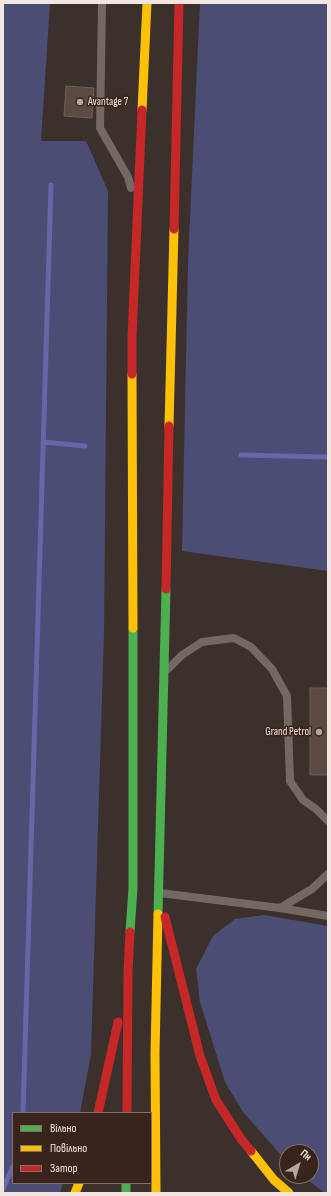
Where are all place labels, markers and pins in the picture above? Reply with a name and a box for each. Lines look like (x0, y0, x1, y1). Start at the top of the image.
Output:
place label: Avantage 7 (88, 95, 128, 109)
marker: Avantage 7 (75, 97, 85, 107)
place label: Grand Petrol (265, 725, 311, 739)
marker: Grand Petrol (314, 727, 324, 737)

